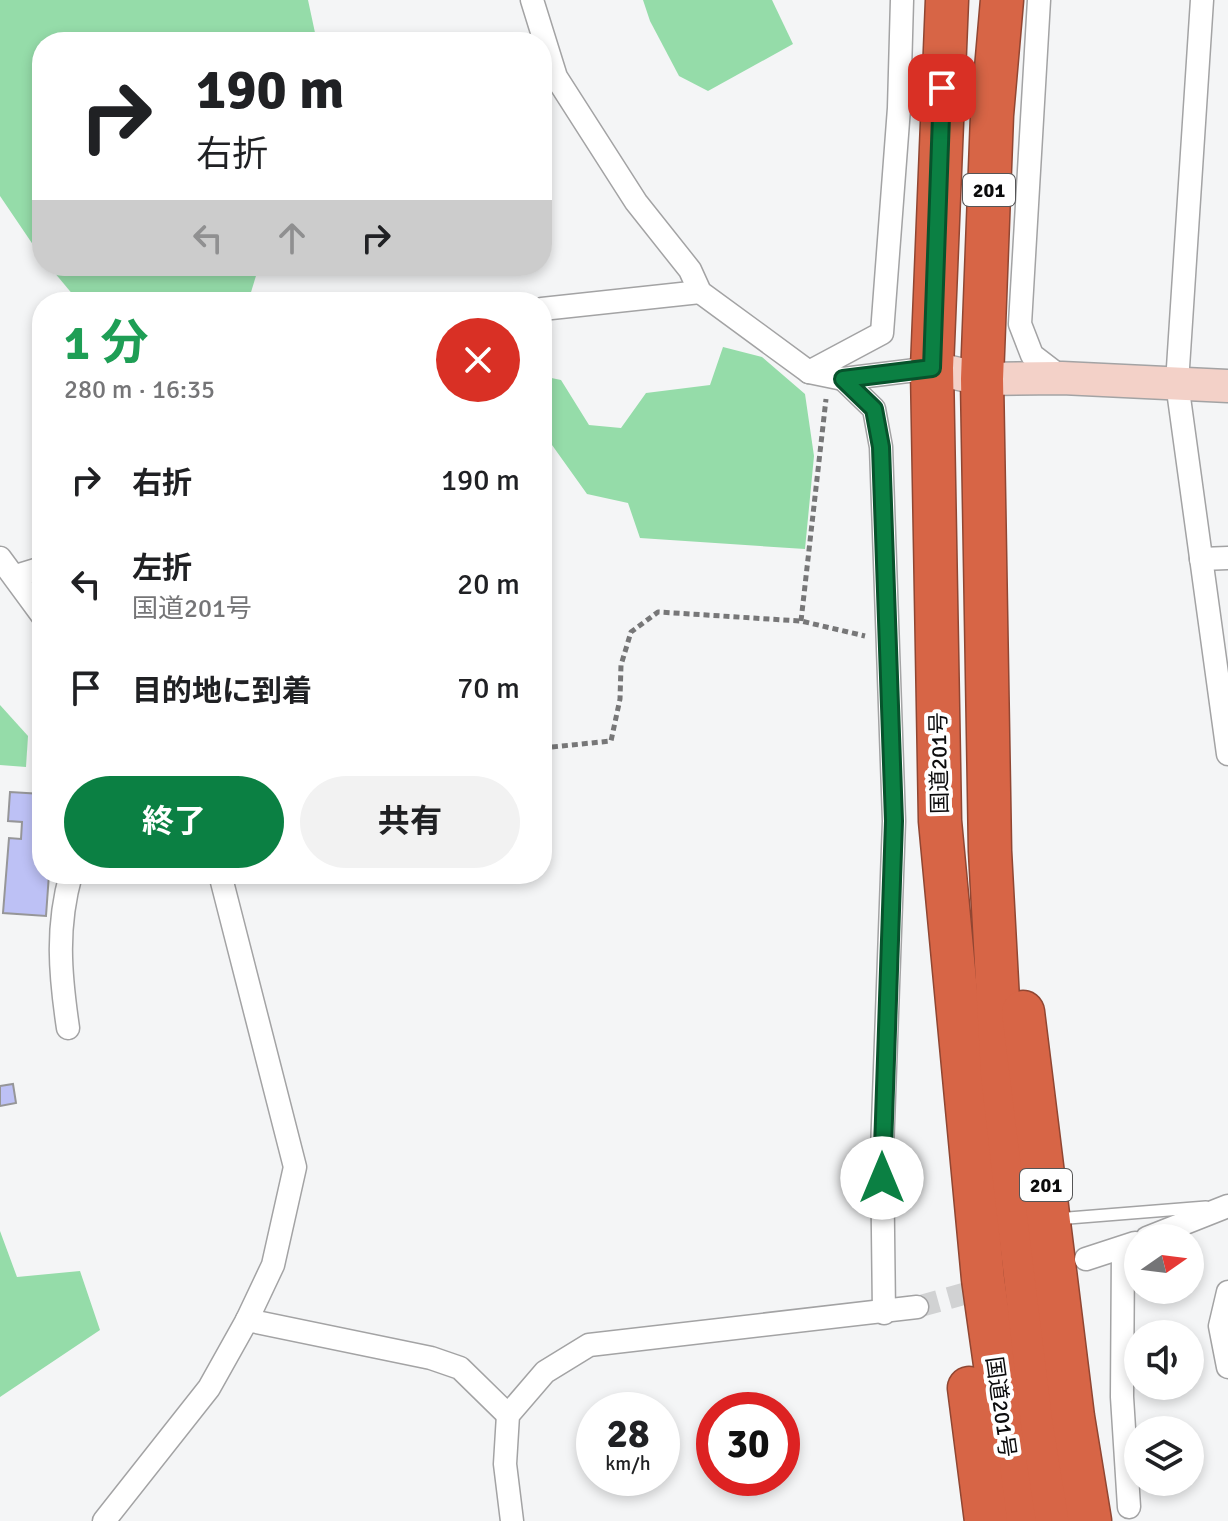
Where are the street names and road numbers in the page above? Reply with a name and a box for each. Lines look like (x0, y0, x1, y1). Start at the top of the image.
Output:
road number: 201 (963, 174, 1015, 206)
street label: 国道201号 (925, 712, 953, 814)
road number: 201 (1020, 1169, 1072, 1201)
street label: 国道201号 (981, 1355, 1021, 1459)

